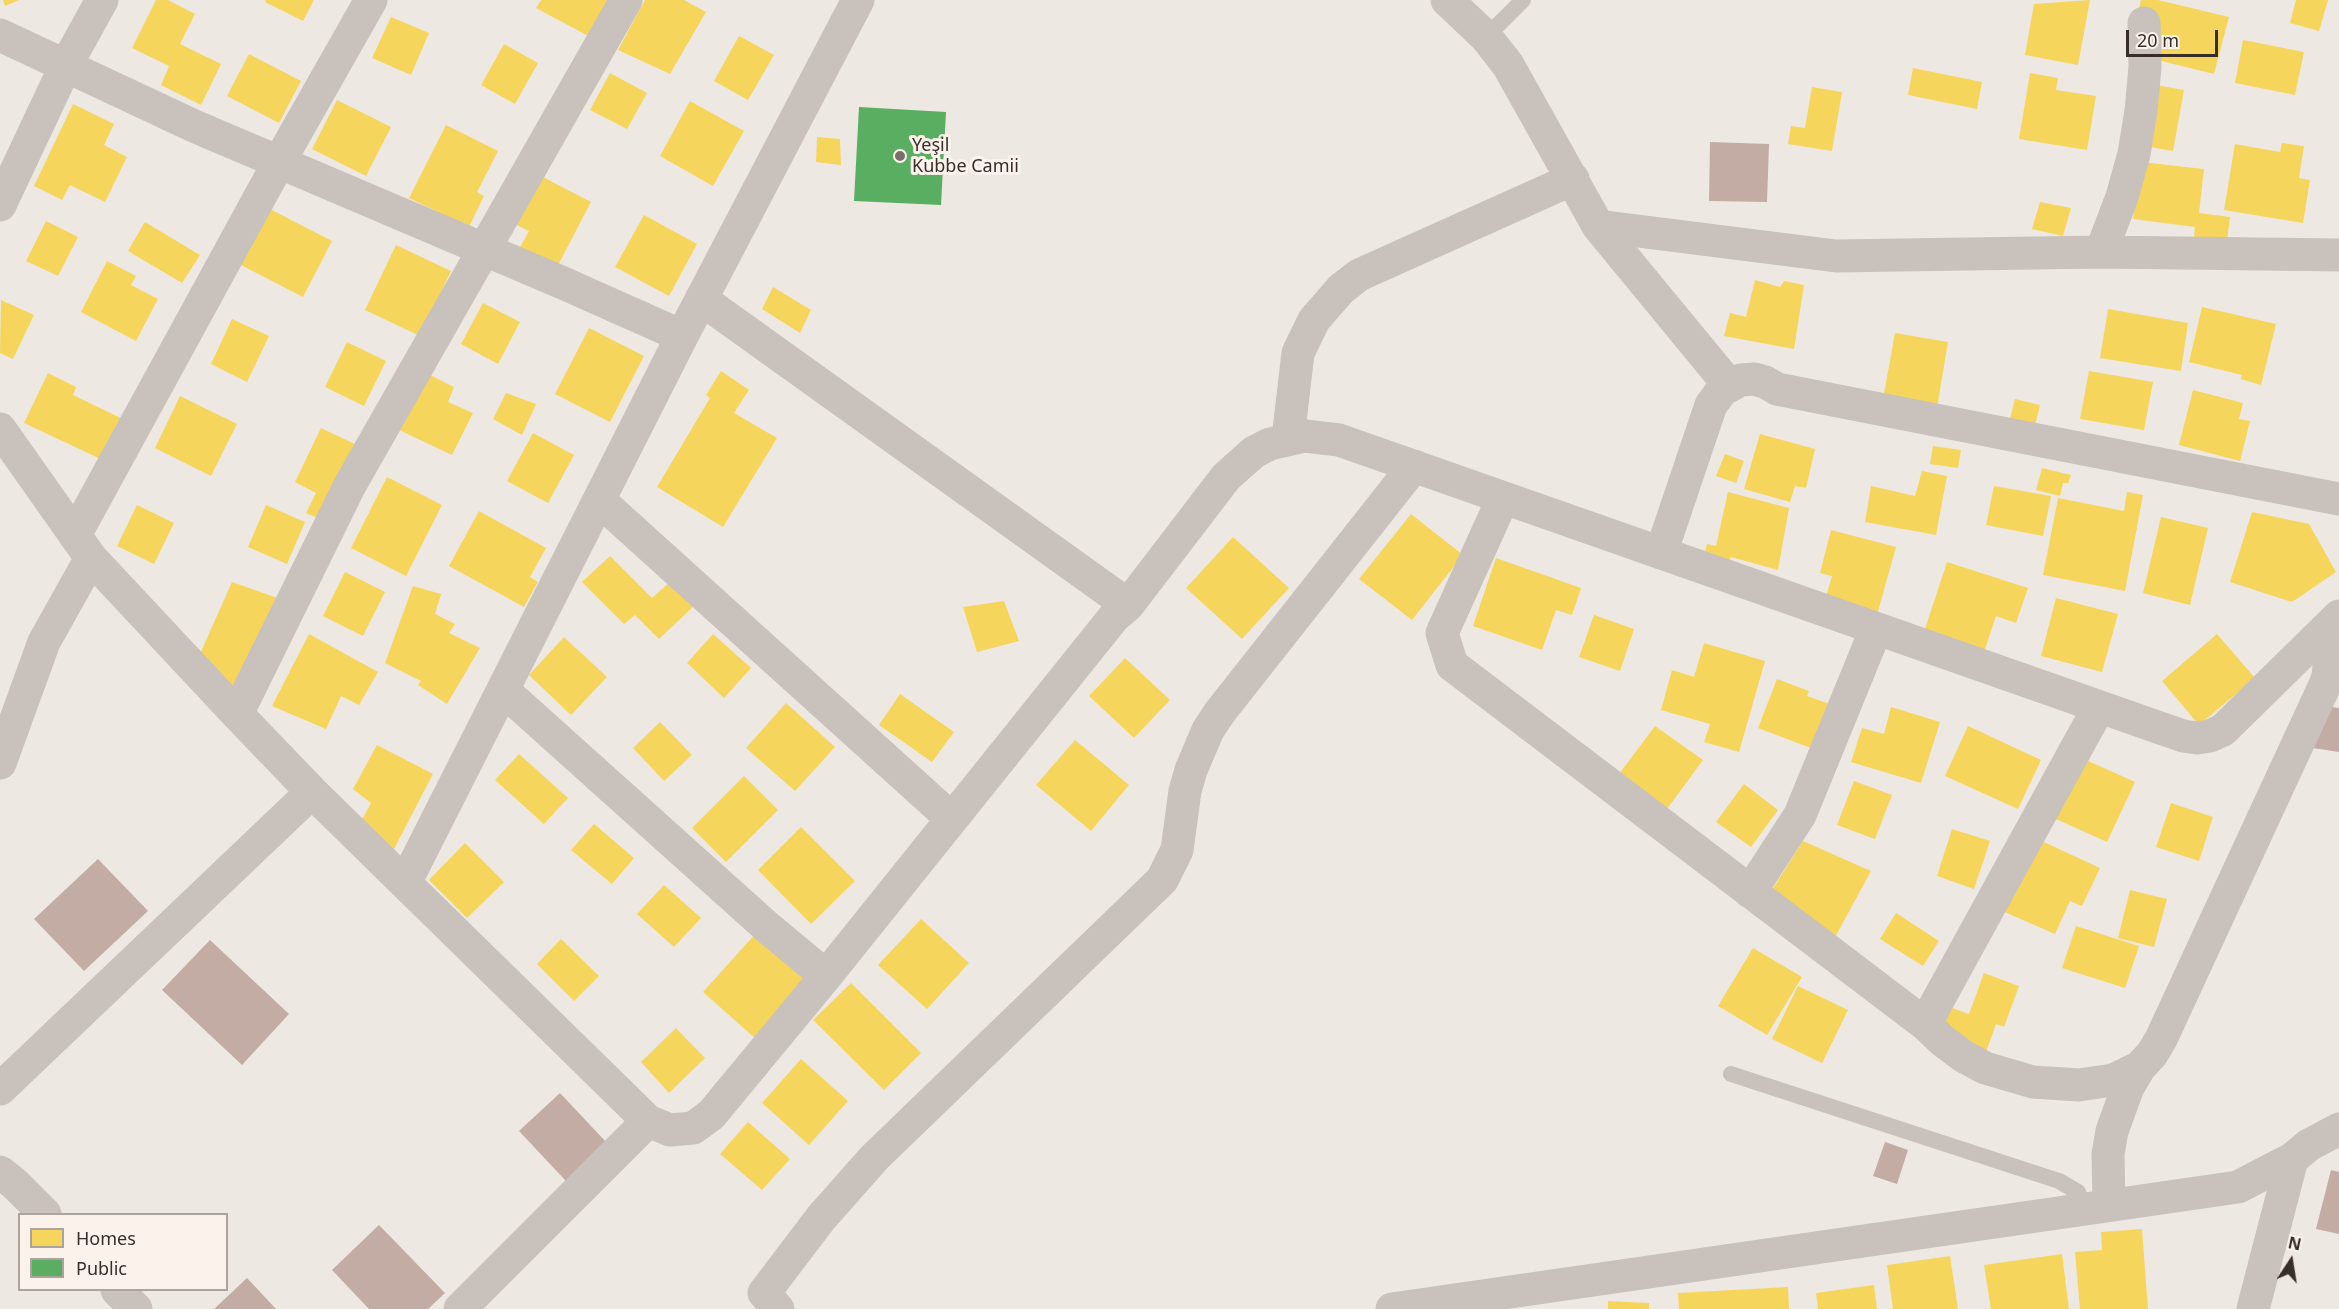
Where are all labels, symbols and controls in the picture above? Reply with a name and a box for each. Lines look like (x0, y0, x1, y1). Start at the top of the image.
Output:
scale bar (2129, 18, 2220, 56)
text: 20 m (2137, 28, 2179, 52)
place label: Yeşil Kubbe Camii (912, 135, 1019, 178)
marker: Yeşil Kubbe Camii (893, 149, 907, 163)
legend (18, 1213, 228, 1291)
text: Homes (76, 1226, 136, 1250)
north arrow (2261, 1231, 2321, 1291)
text: N (2286, 1231, 2303, 1256)
text: Public (76, 1256, 127, 1280)

